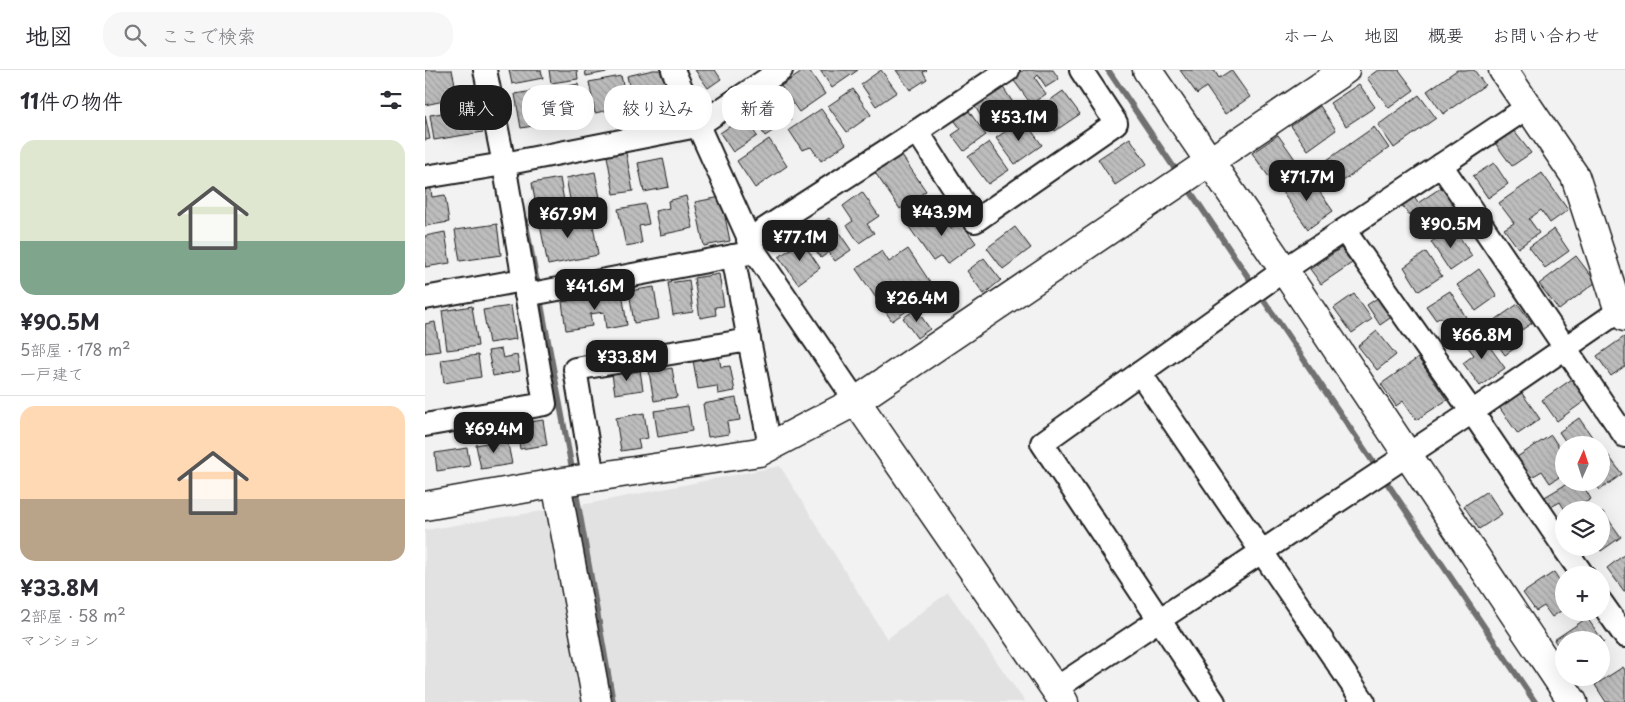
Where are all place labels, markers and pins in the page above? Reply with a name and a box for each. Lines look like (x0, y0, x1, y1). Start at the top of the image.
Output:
pin: ¥53.1M (978, 100, 1060, 142)
pin: ¥71.7M (1266, 160, 1348, 202)
pin: ¥43.9M (901, 194, 983, 237)
pin: ¥67.9M (527, 196, 609, 239)
pin: ¥90.5M (1410, 206, 1492, 249)
pin: ¥77.1M (759, 220, 841, 262)
pin: ¥41.6M (554, 268, 636, 311)
pin: ¥26.4M (876, 280, 958, 323)
pin: ¥66.8M (1441, 318, 1523, 360)
pin: ¥33.8M (586, 340, 668, 382)
pin: ¥69.4M (453, 412, 535, 454)

